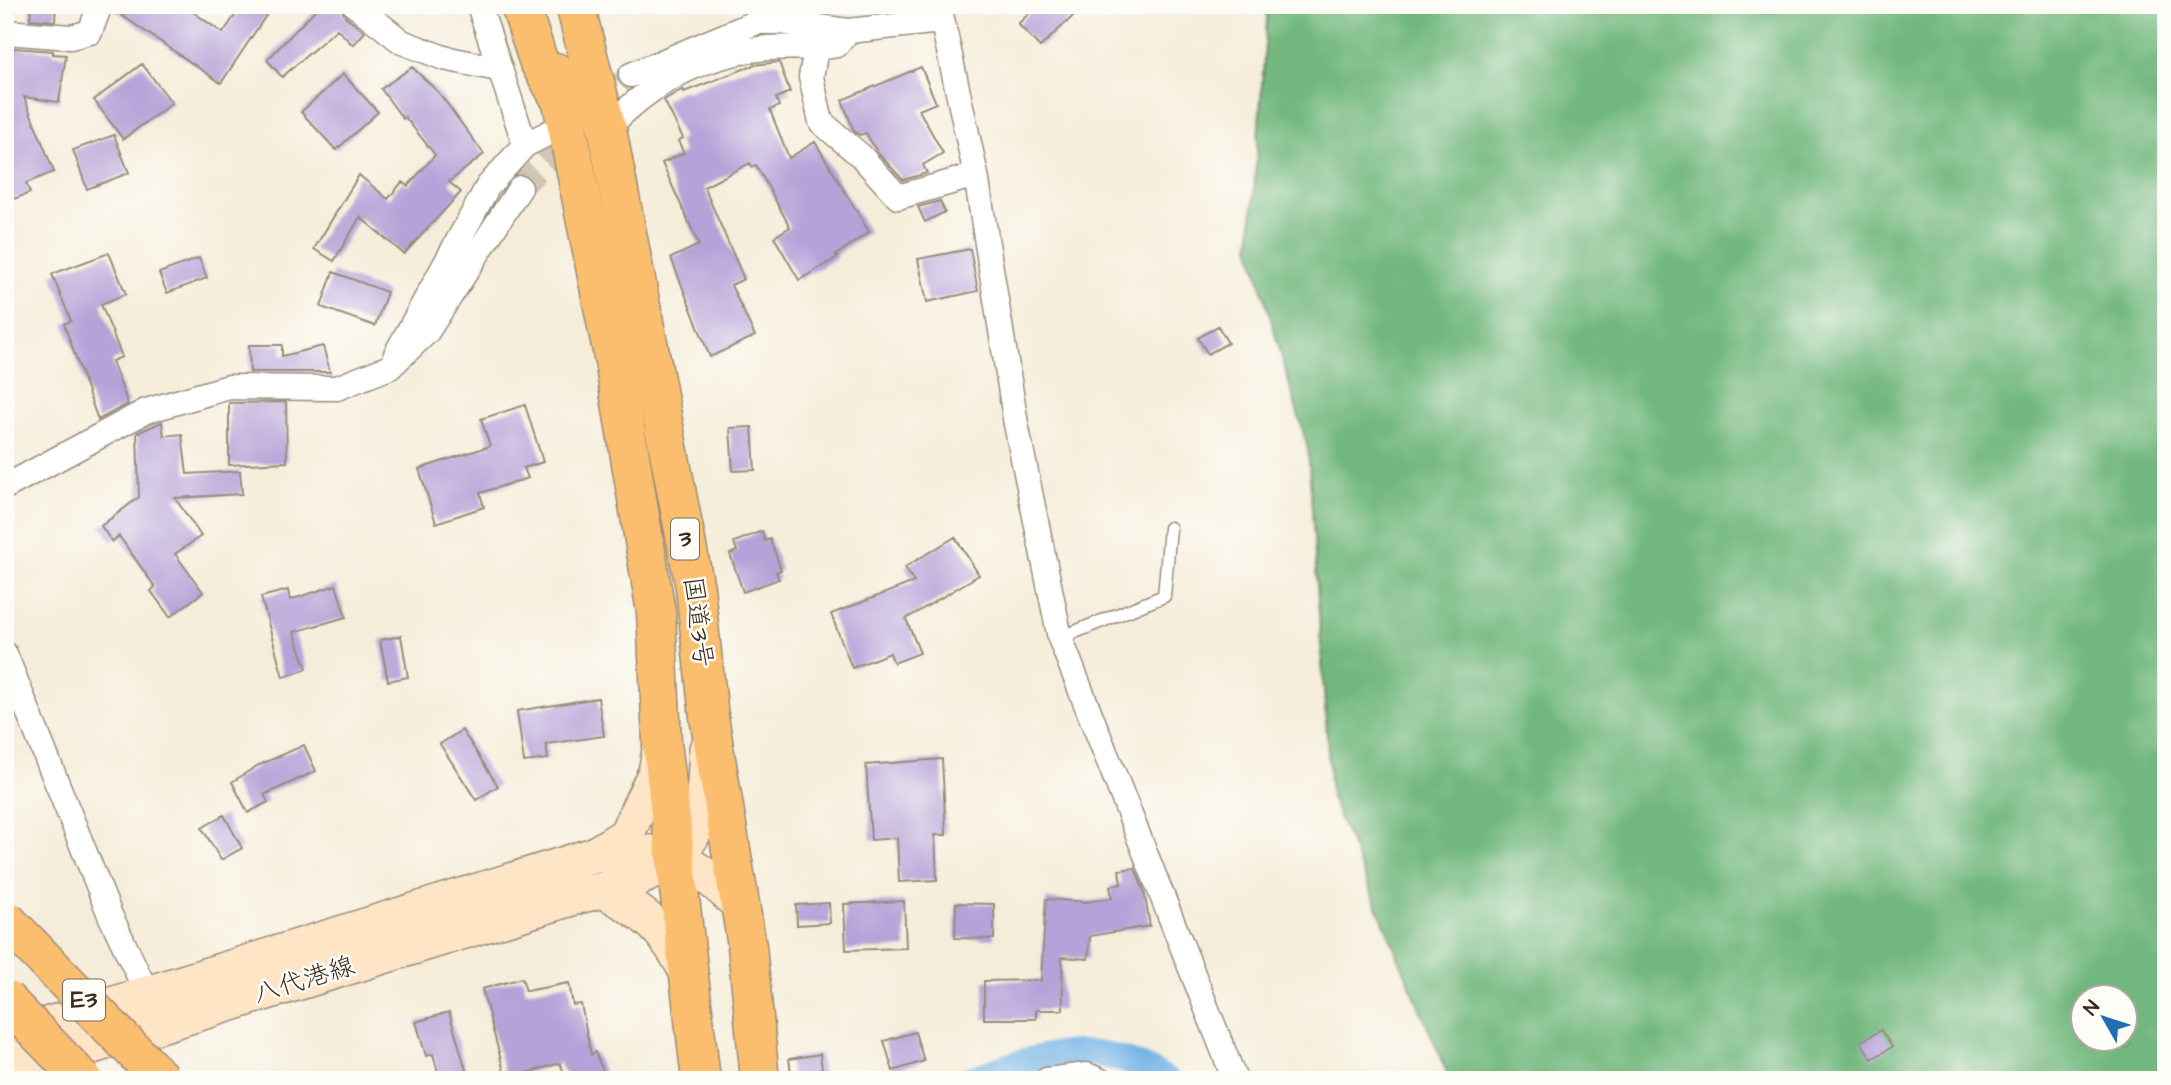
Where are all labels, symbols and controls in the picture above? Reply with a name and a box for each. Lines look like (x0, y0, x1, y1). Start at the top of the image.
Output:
road number: 3 (671, 518, 699, 560)
street label: 国道3号 (675, 575, 721, 669)
street label: 八代港線 (249, 948, 359, 1012)
road number: E3 (63, 980, 105, 1020)
north arrow (2070, 984, 2140, 1054)
text: N (2078, 995, 2106, 1021)

